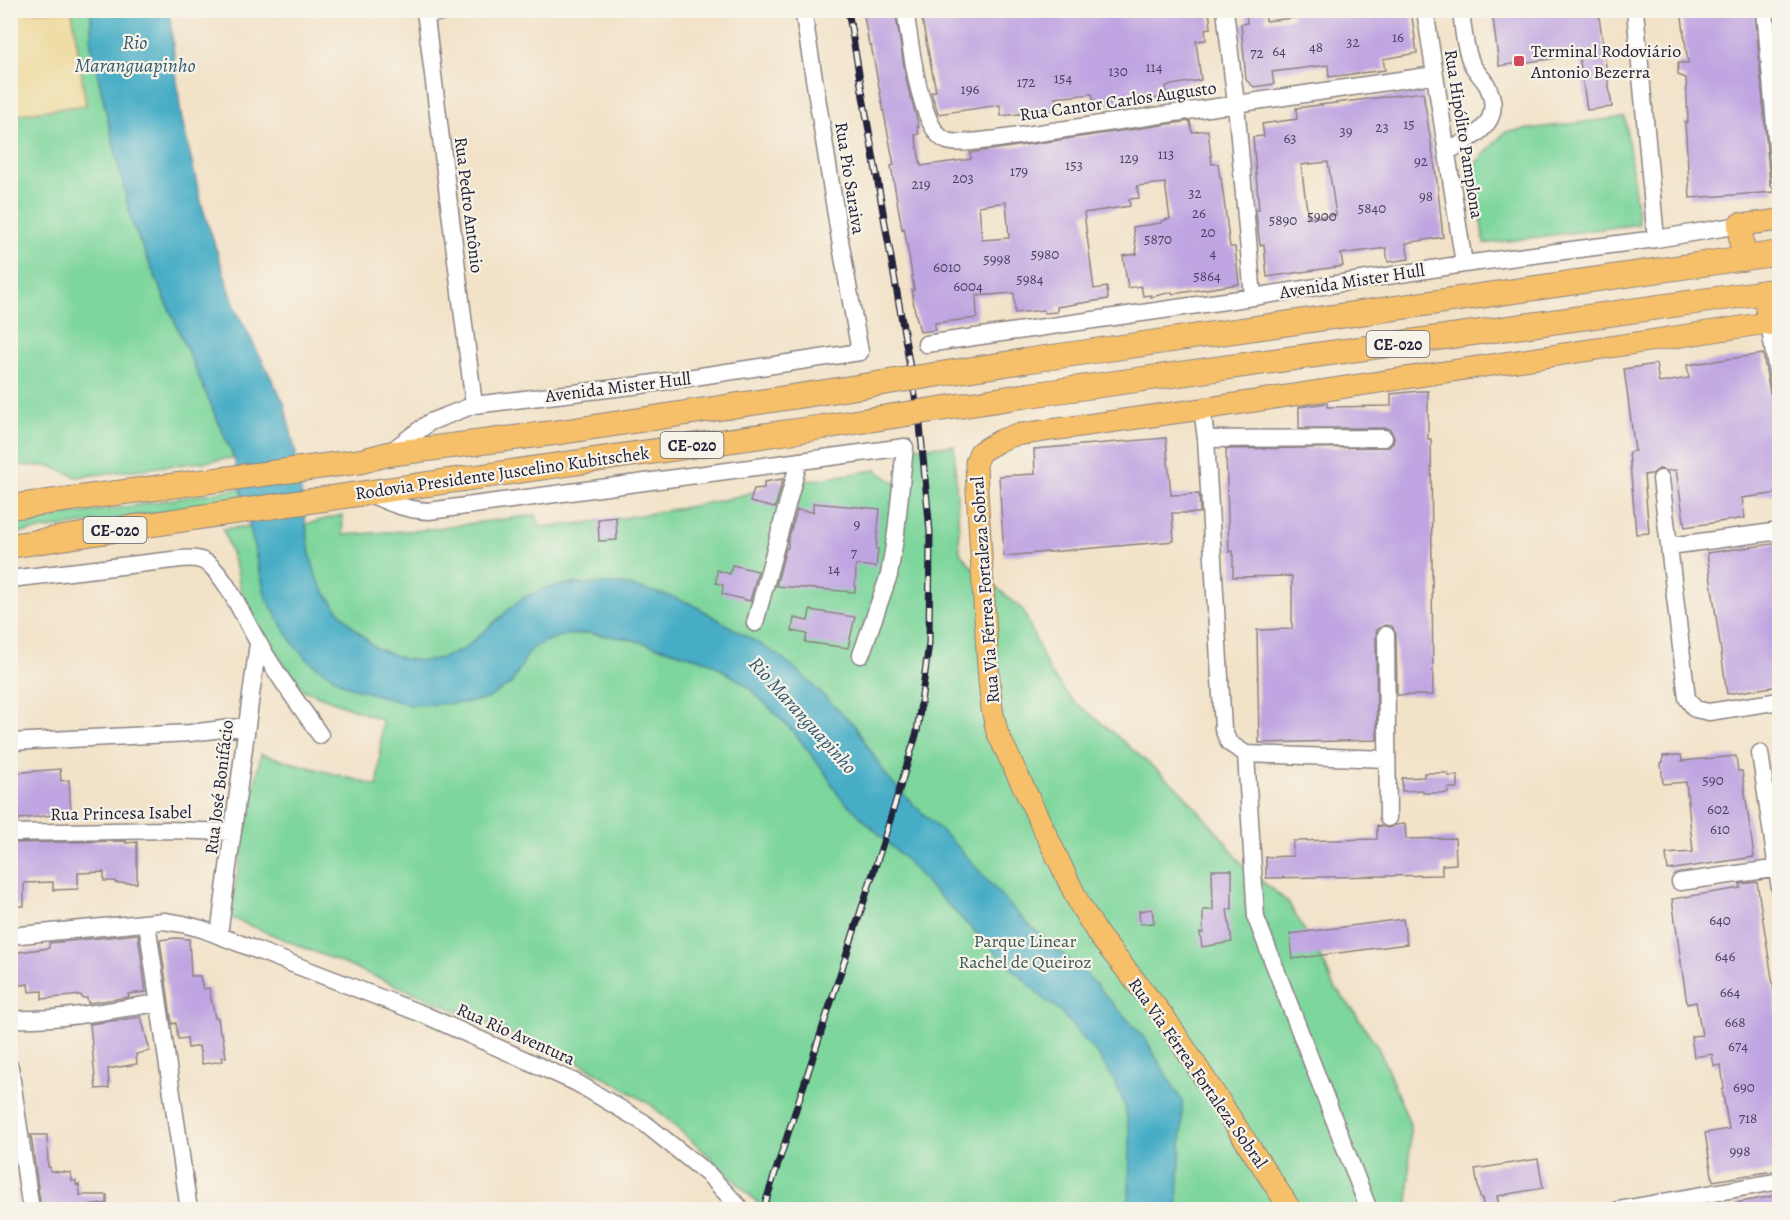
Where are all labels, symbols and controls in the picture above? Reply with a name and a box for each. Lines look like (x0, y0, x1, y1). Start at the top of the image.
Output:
house number: 16 (1392, 27, 1404, 47)
water label: Rio Maranguapinho (74, 29, 196, 79)
house number: 32 (1346, 32, 1360, 52)
house number: 48 (1309, 37, 1323, 57)
place label: Terminal Rodoviário Antonio Bezerra (1530, 39, 1681, 84)
house number: 64 (1272, 41, 1286, 61)
house number: 72 (1250, 43, 1264, 63)
street label: Rua Hipólito Pamplona (1439, 48, 1489, 221)
marker: Terminal Rodoviário Antonio Bezerra (1512, 54, 1526, 68)
house number: 114 (1145, 57, 1163, 77)
house number: 130 (1108, 61, 1128, 81)
house number: 154 (1054, 68, 1072, 88)
house number: 172 (1017, 72, 1035, 92)
street label: Rua Cantor Carlos Augusto (1018, 75, 1218, 127)
house number: 196 (961, 79, 980, 99)
house number: 15 (1403, 114, 1415, 134)
house number: 23 (1375, 117, 1389, 137)
street label: Rua Pio Saraiva (829, 120, 871, 236)
house number: 39 (1339, 121, 1353, 141)
house number: 63 (1283, 128, 1297, 148)
street label: Rua Pedro Antônio (449, 136, 489, 275)
house number: 113 (1158, 144, 1174, 164)
house number: 129 (1119, 148, 1139, 168)
house number: 92 (1414, 151, 1428, 171)
house number: 153 (1065, 155, 1083, 175)
house number: 179 (1010, 161, 1028, 181)
house number: 203 (952, 168, 974, 188)
house number: 219 (911, 174, 931, 194)
house number: 32 (1188, 183, 1202, 203)
house number: 98 (1419, 186, 1433, 206)
house number: 5840 (1358, 198, 1386, 218)
house number: 26 (1192, 203, 1206, 223)
house number: 5900 (1307, 206, 1337, 226)
house number: 5890 (1269, 210, 1297, 230)
house number: 20 (1200, 222, 1216, 242)
house number: 5870 (1144, 229, 1172, 249)
house number: 4 (1210, 243, 1217, 263)
house number: 5980 (1031, 244, 1059, 264)
house number: 5998 (983, 249, 1011, 269)
house number: 6010 (933, 257, 961, 277)
street label: Avenida Mister Hull (1277, 258, 1427, 304)
house number: 5864 (1193, 266, 1221, 286)
house number: 5984 (1016, 269, 1044, 289)
house number: 6004 (953, 276, 983, 296)
road number: CE-020 (1366, 331, 1430, 357)
street label: Avenida Mister Hull (543, 366, 693, 408)
road number: CE-020 (660, 432, 724, 458)
street label: Rodovia Presidente Juscelino Kubitschek (353, 440, 651, 506)
street label: Rua Via Férrea Fortaleza Sobral (965, 475, 1005, 704)
house number: 9 (854, 514, 861, 534)
road number: CE-020 (84, 517, 146, 543)
house number: 7 (851, 543, 858, 563)
house number: 14 (828, 559, 840, 579)
water label: Rio Maranguapinho (743, 651, 863, 780)
street label: Rua José Bonifácio (199, 718, 239, 856)
house number: 590 (1702, 770, 1724, 790)
house number: 602 (1707, 799, 1729, 819)
street label: Rua Princesa Isabel (50, 800, 193, 826)
house number: 610 (1710, 819, 1730, 839)
house number: 640 (1709, 910, 1731, 930)
park label: Parque Linear Rachel de Queiroz (959, 929, 1091, 974)
house number: 646 (1715, 946, 1735, 966)
street label: Rua Via Férrea Fortaleza Sobral (1123, 973, 1273, 1174)
house number: 664 (1720, 982, 1741, 1002)
street label: Rua Rio Aventura (453, 997, 580, 1071)
house number: 668 (1724, 1012, 1746, 1032)
house number: 674 (1728, 1036, 1748, 1056)
house number: 690 (1733, 1077, 1755, 1097)
house number: 718 (1739, 1108, 1757, 1128)
house number: 998 (1730, 1141, 1750, 1161)

